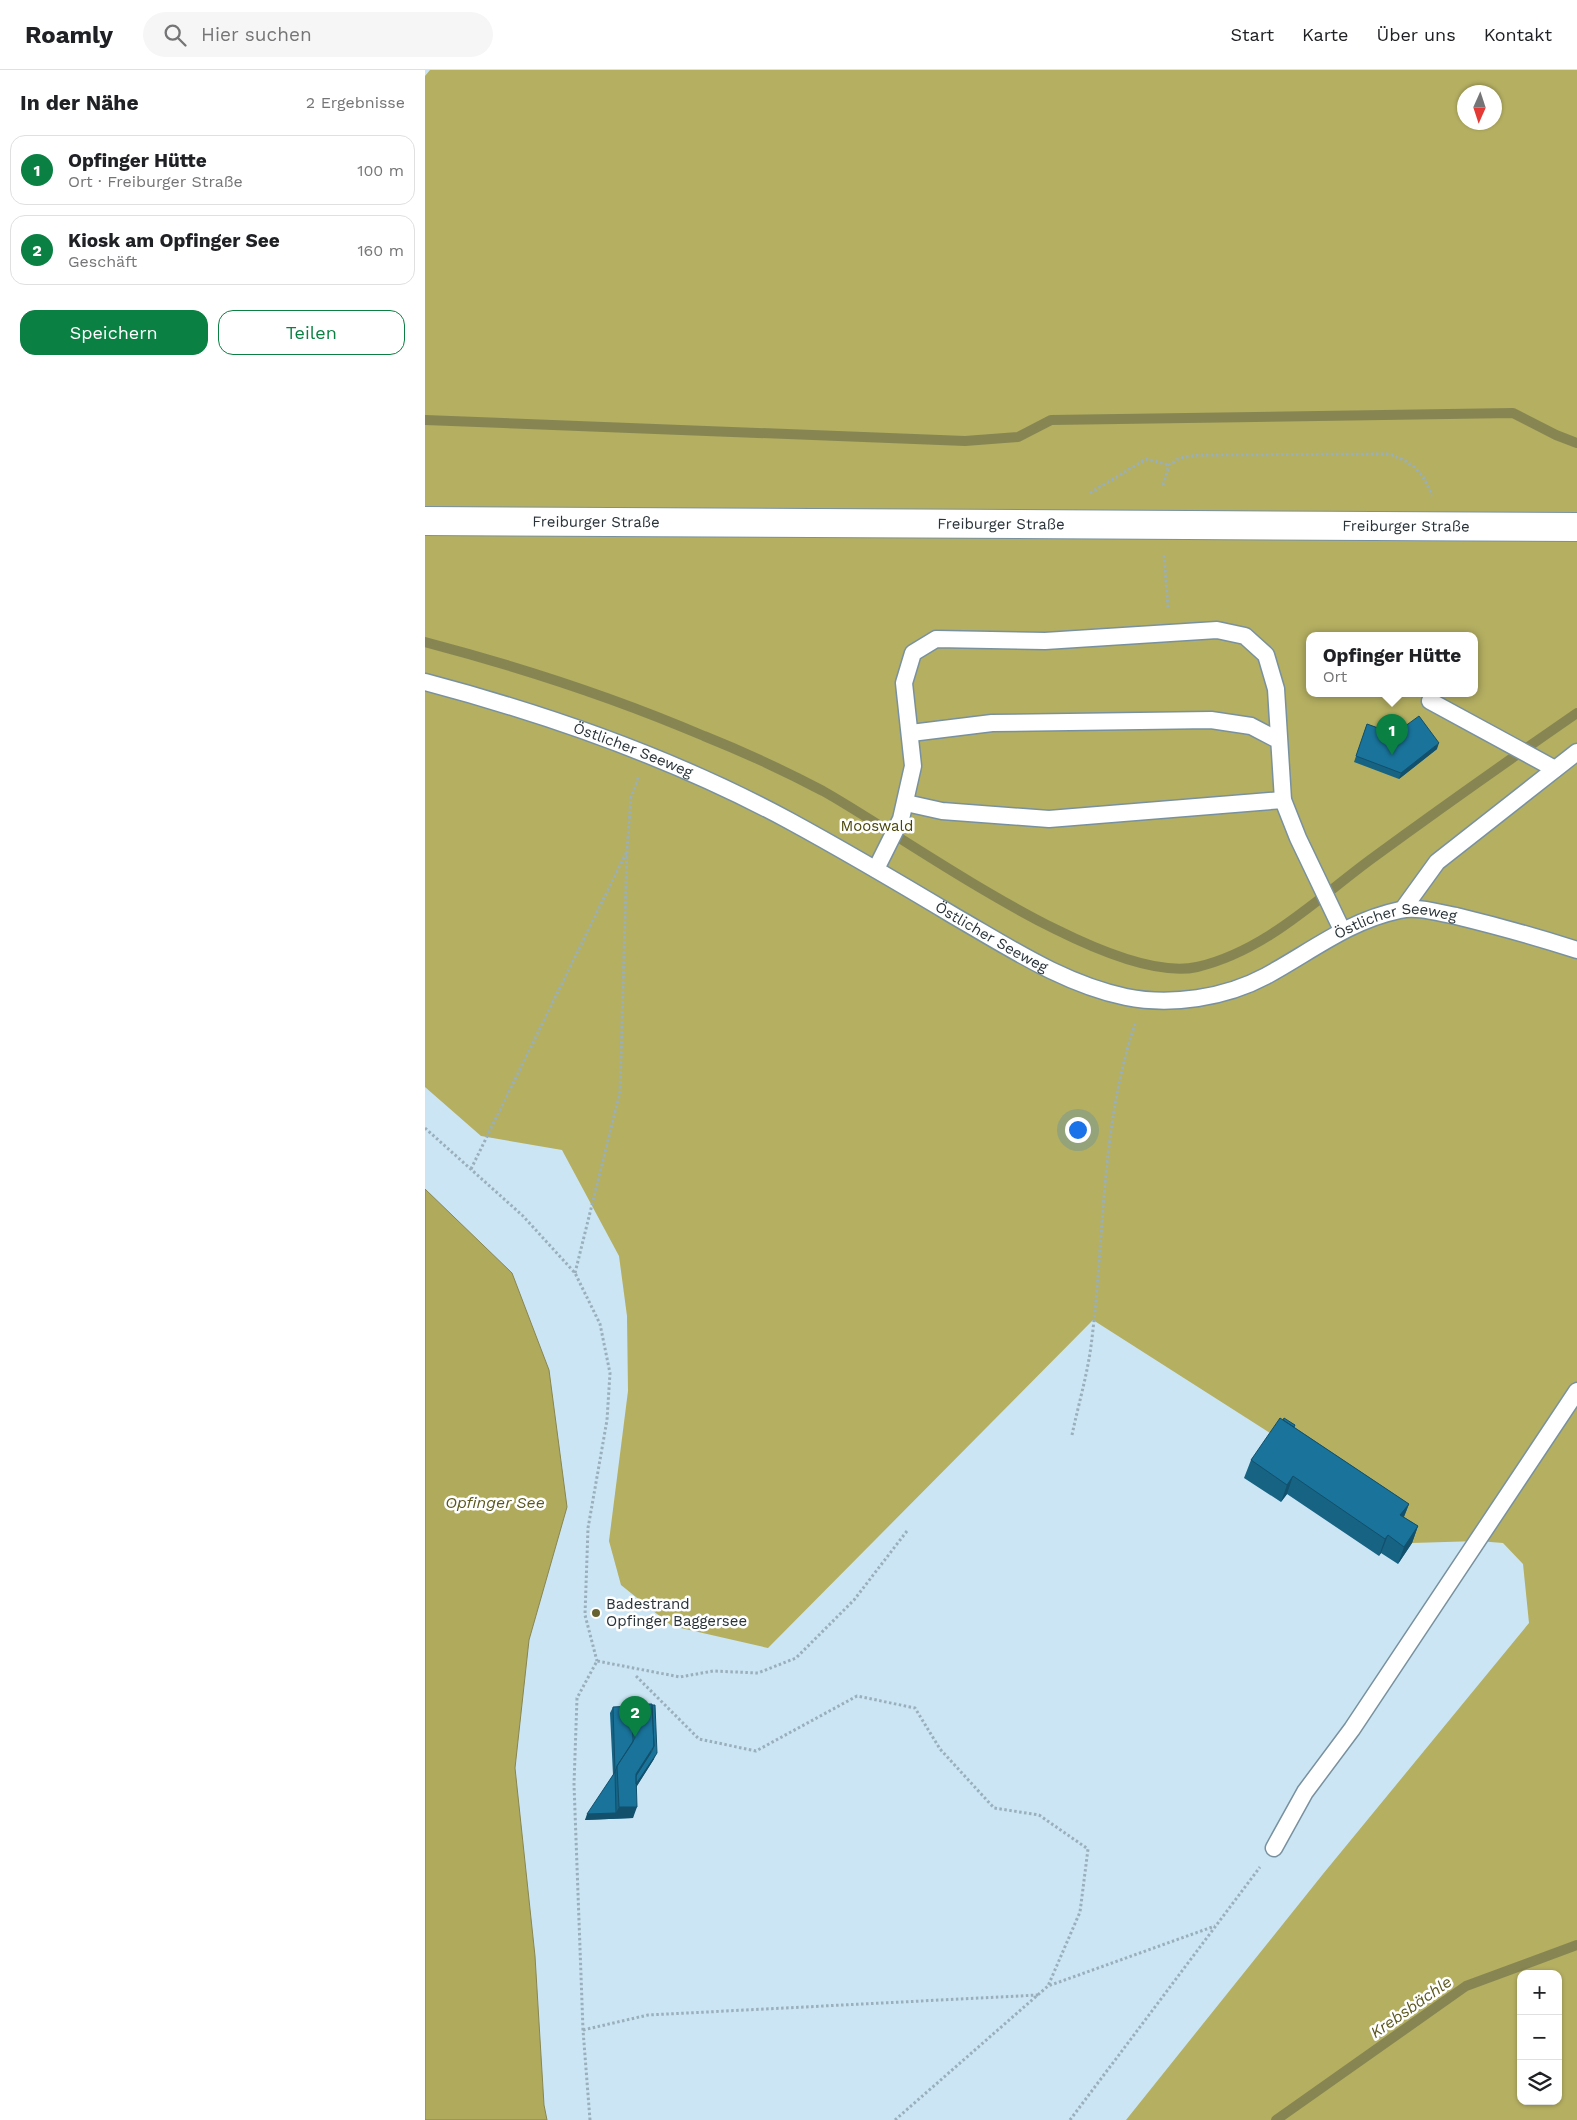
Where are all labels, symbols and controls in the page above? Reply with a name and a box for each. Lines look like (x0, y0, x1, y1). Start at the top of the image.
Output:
search box (143, 12, 493, 57)
text: Roamly (25, 21, 113, 49)
icon: search (161, 21, 189, 49)
text: Hier suchen (201, 23, 312, 46)
text: Start (1230, 24, 1274, 45)
text: Karte (1302, 24, 1349, 45)
text: Über uns (1377, 24, 1456, 45)
text: Kontakt (1484, 24, 1552, 45)
north arrow (1457, 85, 1502, 130)
text: In der Nähe (20, 90, 139, 115)
text: 2 Ergebnisse (306, 93, 405, 112)
text: Opfinger Hütte (68, 149, 207, 172)
text: 1 (34, 161, 40, 180)
text: 100 m (357, 161, 404, 180)
text: Ort · Freiburger Straße (68, 172, 243, 191)
text: Kiosk am Opfinger See (68, 229, 280, 252)
text: 2 (32, 241, 42, 260)
text: 160 m (357, 241, 404, 260)
text: Geschäft (68, 252, 137, 271)
button: Speichern (20, 310, 208, 355)
button: Teilen (218, 310, 405, 355)
street label: Freiburger Straße (532, 513, 660, 531)
street label: Freiburger Straße (937, 515, 1065, 533)
street label: Freiburger Straße (1342, 517, 1470, 535)
popup (1306, 632, 1478, 697)
text: Opfinger Hütte (1323, 644, 1461, 667)
text: Ort (1323, 667, 1347, 686)
pin: 1 (1376, 714, 1408, 755)
street label: Östlicher Seeweg (571, 719, 696, 781)
park label: Mooswald (840, 817, 914, 835)
street label: Östlicher Seeweg (932, 898, 1051, 976)
street label: Östlicher Seeweg (1331, 900, 1458, 943)
your location (1065, 1117, 1091, 1143)
water label: Opfinger See (445, 1493, 545, 1512)
place label: Badestrand Opfinger Baggersee (606, 1595, 747, 1630)
marker: Badestrand Opfinger Baggersee (590, 1607, 602, 1619)
pin: 2 (619, 1696, 651, 1737)
map controls (1517, 1970, 1562, 2105)
button: + (1517, 1970, 1562, 2015)
water label: Krebsbächle (1367, 1972, 1455, 2042)
button: − (1517, 2015, 1562, 2060)
button: layers (1517, 2060, 1562, 2105)

